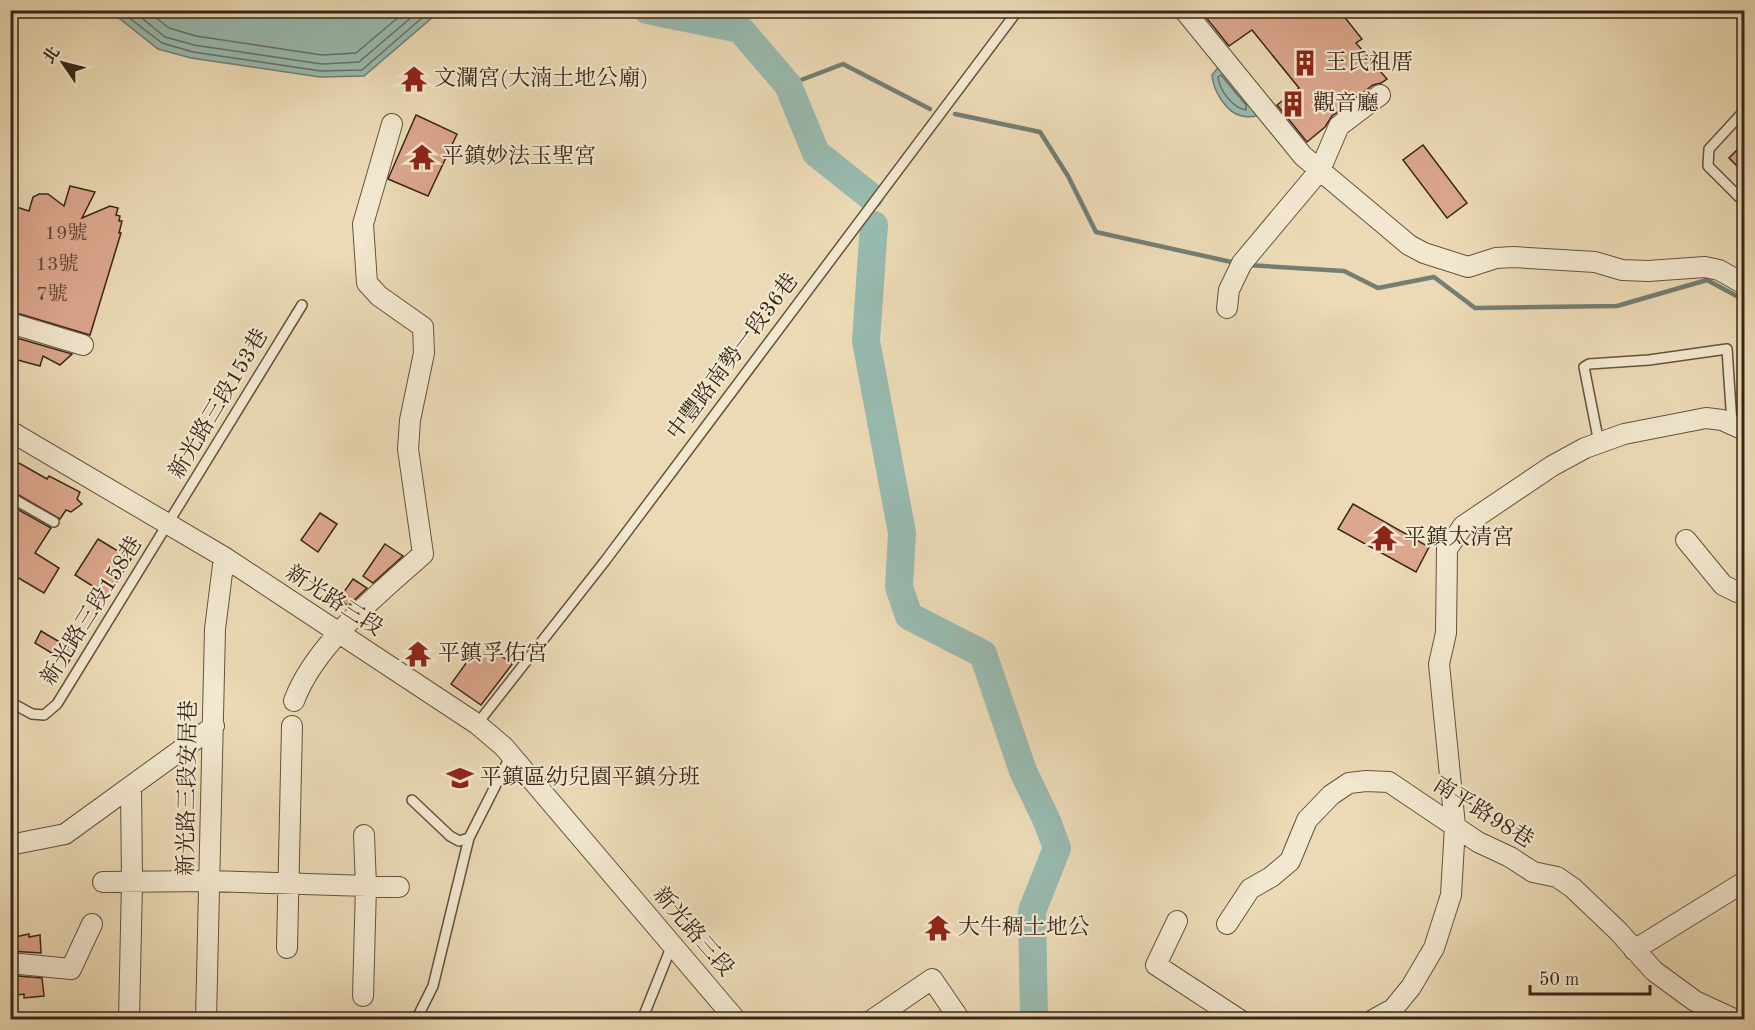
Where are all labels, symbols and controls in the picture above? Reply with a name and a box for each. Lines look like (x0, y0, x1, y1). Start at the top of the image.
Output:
north arrow (33, 33, 93, 93)
text: 北 (40, 43, 63, 67)
building icon: 王氏祖厝 (1290, 48, 1320, 78)
place label: 王氏祖厝 (1325, 50, 1413, 74)
temple icon: 文瀾宮(大湳土地公廟) (399, 64, 429, 94)
place label: 文瀾宮(大湳土地公廟) (434, 65, 648, 90)
building icon: 觀音廳 (1278, 89, 1308, 119)
place label: 觀音廳 (1313, 91, 1379, 115)
temple icon: 平鎮妙法玉聖宮 (407, 142, 437, 172)
place label: 平鎮妙法玉聖宮 (442, 144, 596, 168)
house number: 19號 (44, 222, 88, 244)
house number: 13號 (35, 253, 79, 275)
street label: 中豐路南勢一段36巷 (662, 269, 802, 444)
house number: 7號 (36, 283, 68, 305)
street label: 新光路三段153巷 (164, 324, 272, 483)
temple icon: 平鎮太清宮 (1369, 523, 1399, 553)
place label: 平鎮太清宮 (1404, 525, 1514, 549)
street label: 新光路三段158巷 (36, 532, 146, 689)
street label: 新光路三段 (282, 560, 387, 640)
temple icon: 平鎮孚佑宮 (403, 639, 433, 669)
place label: 平鎮孚佑宮 (438, 641, 548, 665)
street label: 新光路三段安居巷 (173, 700, 201, 876)
school or university icon: 平鎮區幼兒園平鎮分班 (445, 763, 475, 793)
place label: 平鎮區幼兒園平鎮分班 (480, 765, 700, 789)
street label: 南平路98巷 (1429, 772, 1538, 852)
street label: 新光路三段 (649, 882, 739, 981)
temple icon: 大牛稠土地公 (923, 913, 953, 943)
place label: 大牛稠土地公 (958, 914, 1090, 939)
scale bar (1530, 958, 1650, 996)
text: 50 m (1539, 971, 1579, 989)

